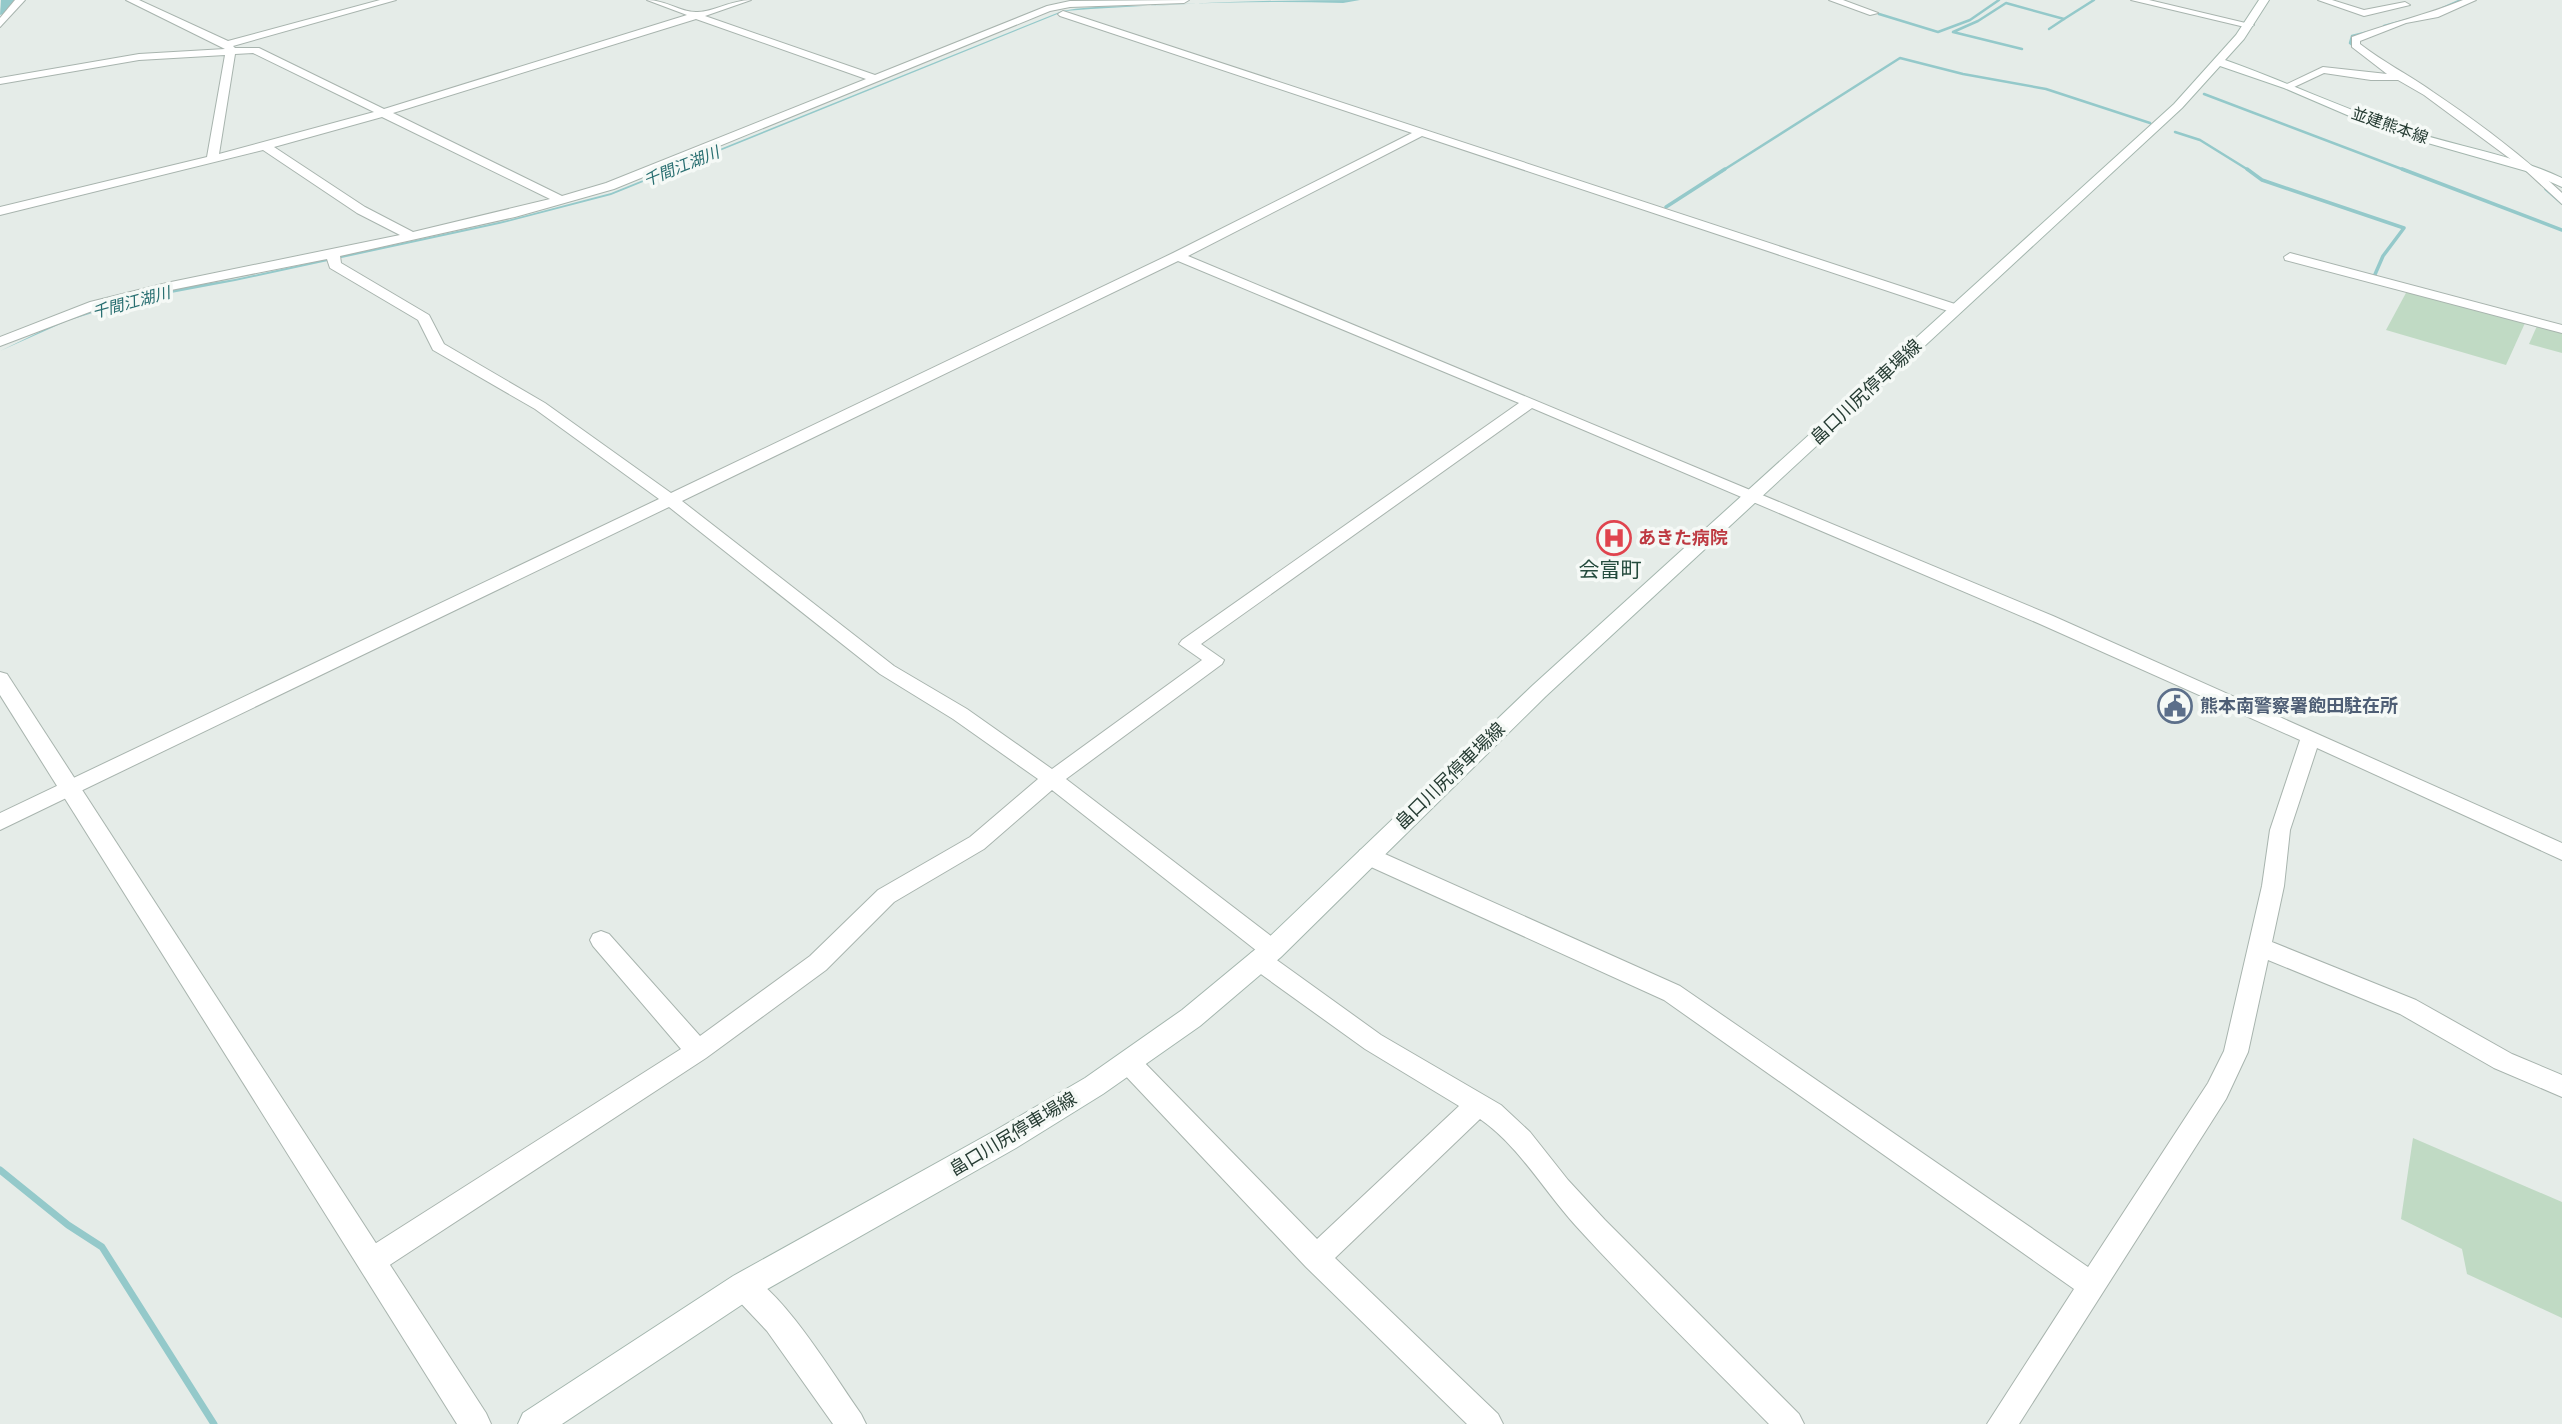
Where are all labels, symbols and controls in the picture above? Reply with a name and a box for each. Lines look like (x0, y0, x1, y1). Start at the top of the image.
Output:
street label: 並建熊本線 (2349, 103, 2431, 147)
water label: 千間江湖川 (640, 141, 723, 189)
water label: 千間江湖川 (90, 281, 174, 321)
street label: 畠口川尻停車場線 (1805, 334, 1925, 448)
hospital icon: あきた病院 (1595, 519, 1633, 557)
place label: あきた病院 (1638, 526, 1728, 548)
district label: 会富町 (1579, 556, 1642, 581)
public building icon: 熊本南警察署飽田駐在所 (2156, 687, 2194, 725)
place label: 熊本南警察署飽田駐在所 (2200, 694, 2398, 716)
street label: 畠口川尻停車場線 (1390, 717, 1509, 833)
street label: 畠口川尻停車場線 (945, 1087, 1080, 1180)

